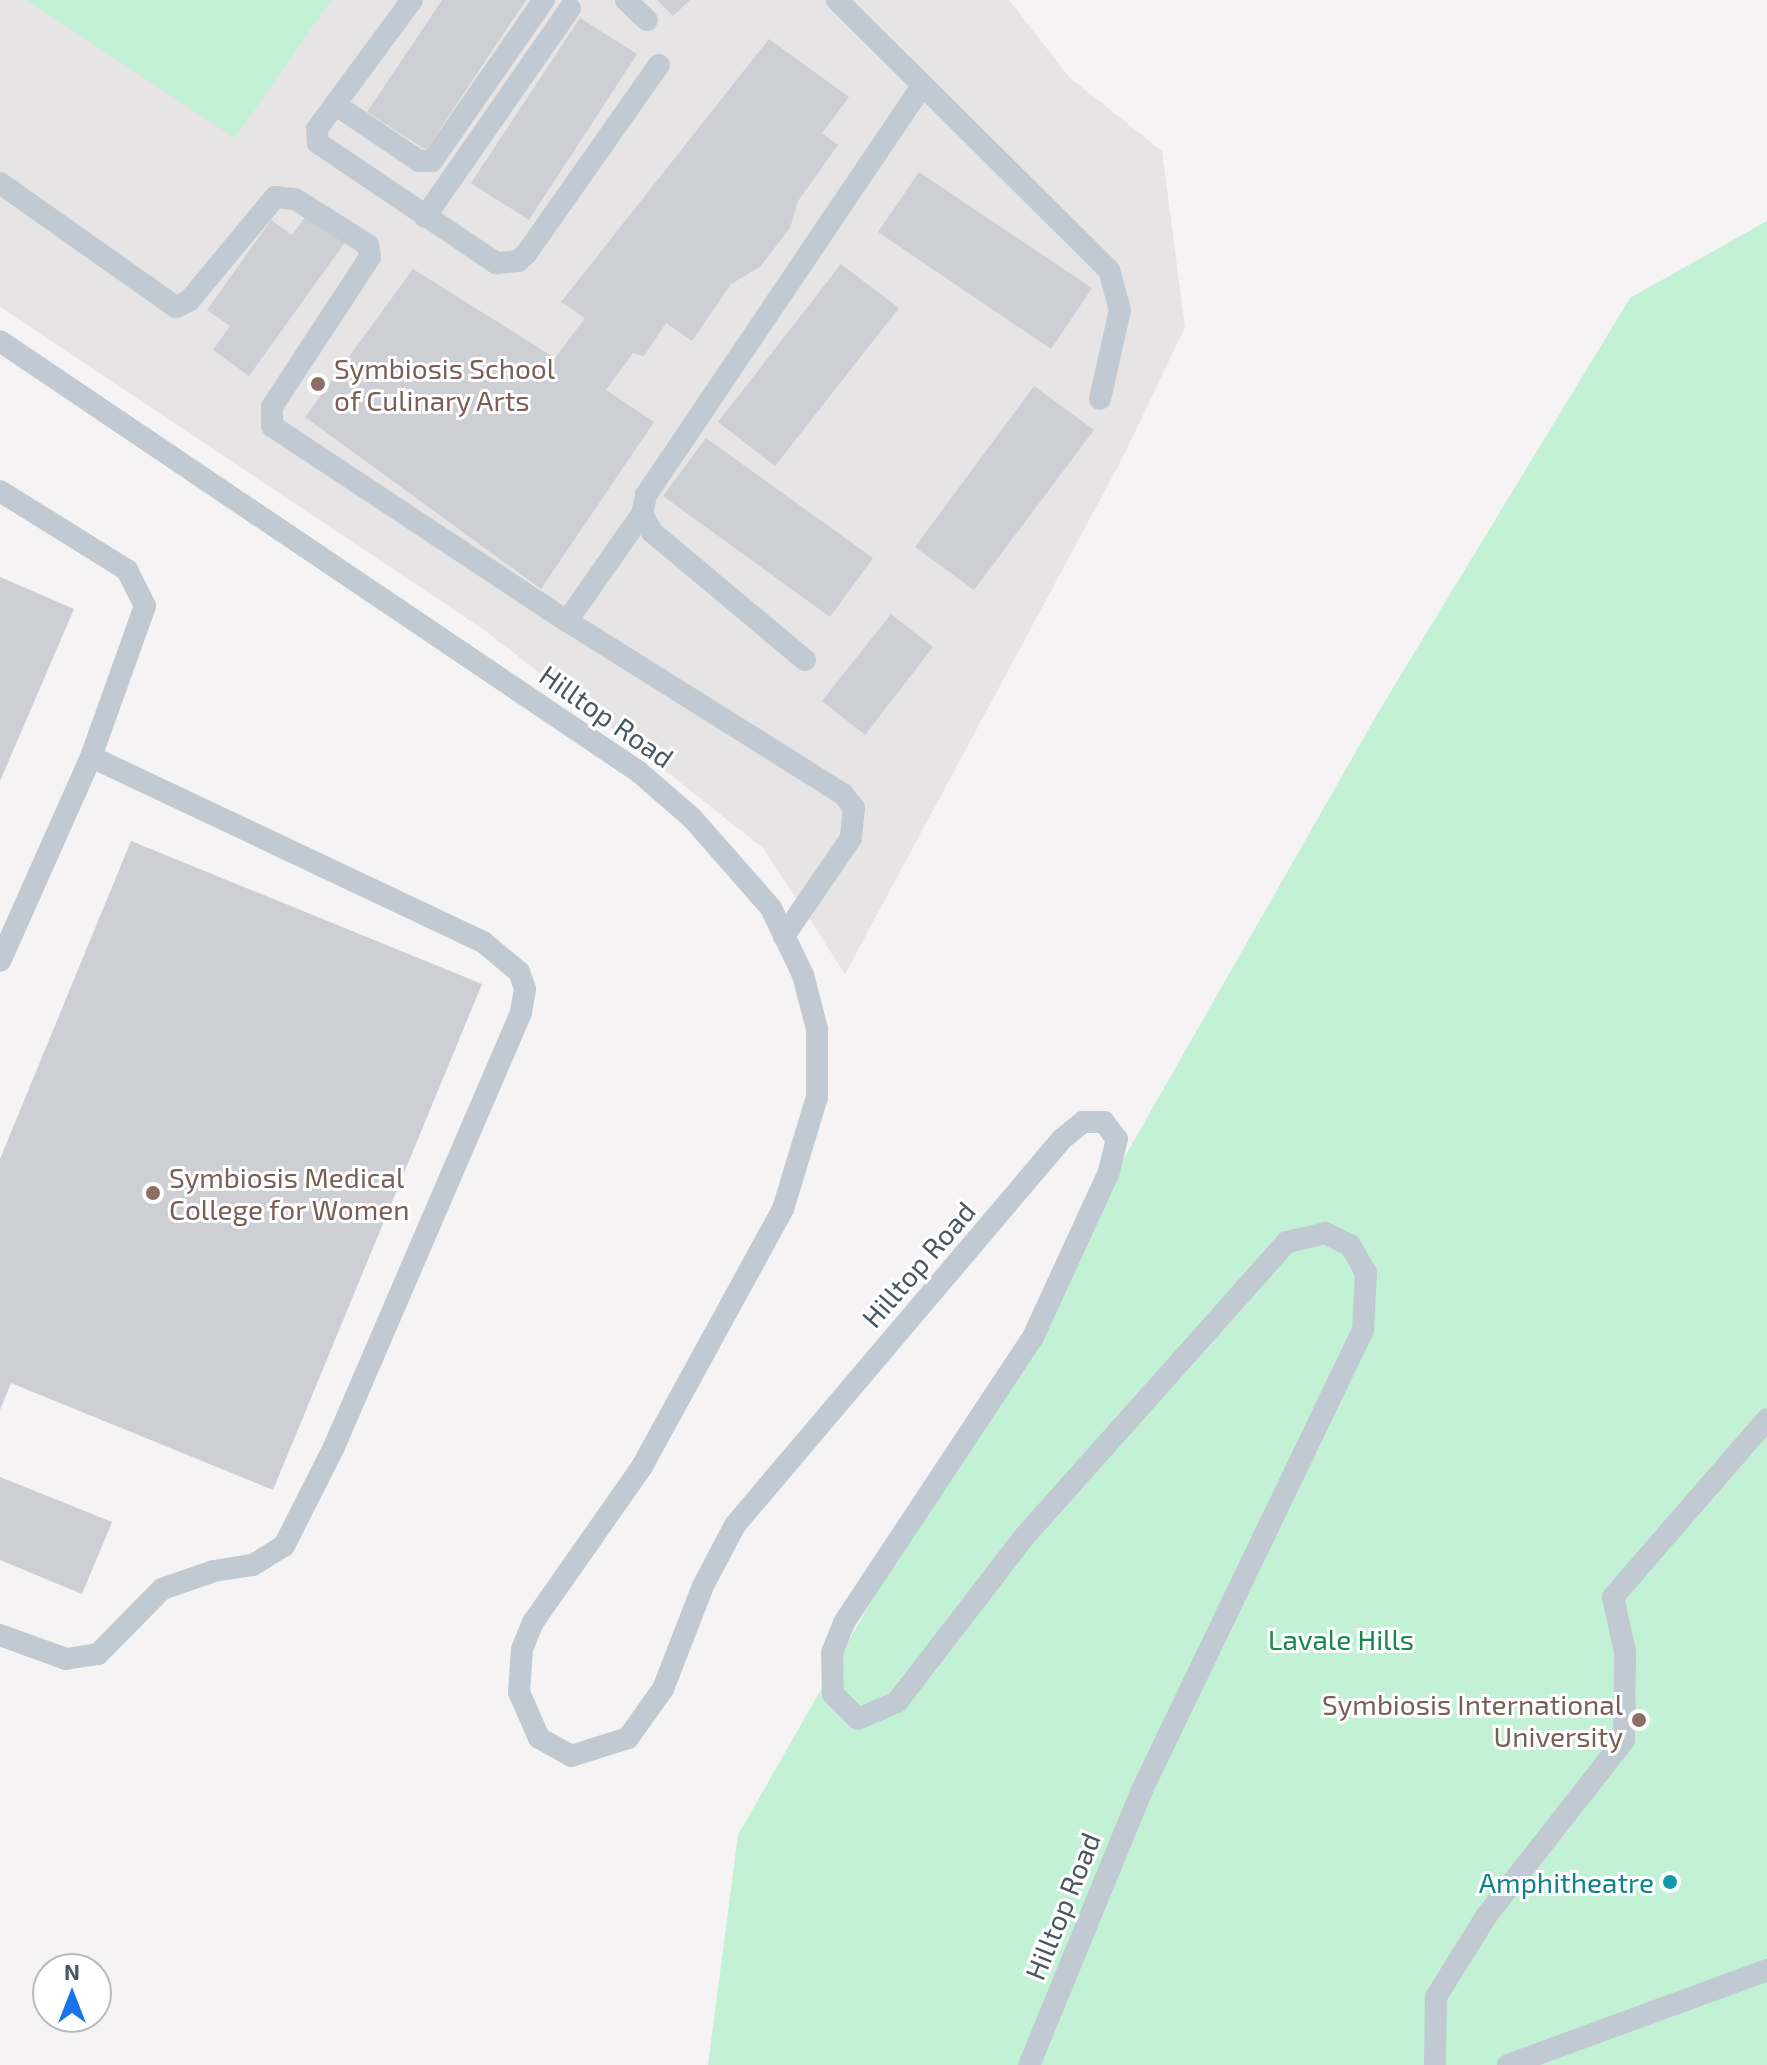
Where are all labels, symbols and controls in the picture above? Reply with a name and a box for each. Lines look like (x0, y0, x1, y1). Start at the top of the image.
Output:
place label: Symbiosis School of Culinary Arts (334, 351, 555, 417)
marker: Symbiosis School of Culinary Arts (309, 375, 327, 393)
street label: Hilltop Road (534, 658, 680, 774)
place label: Symbiosis Medical College for Women (169, 1160, 411, 1226)
marker: Symbiosis Medical College for Women (144, 1184, 162, 1202)
street label: Hilltop Road (854, 1194, 982, 1334)
park label: Lavale Hills (1268, 1622, 1414, 1656)
place label: Symbiosis International University (1322, 1687, 1623, 1753)
marker: Symbiosis International University (1630, 1711, 1648, 1729)
street label: Hilltop Road (1017, 1828, 1107, 1984)
place label: Amphitheatre (1479, 1865, 1654, 1899)
marker: Amphitheatre (1661, 1873, 1679, 1891)
north arrow (32, 1953, 112, 2033)
text: N (64, 1958, 80, 1984)

